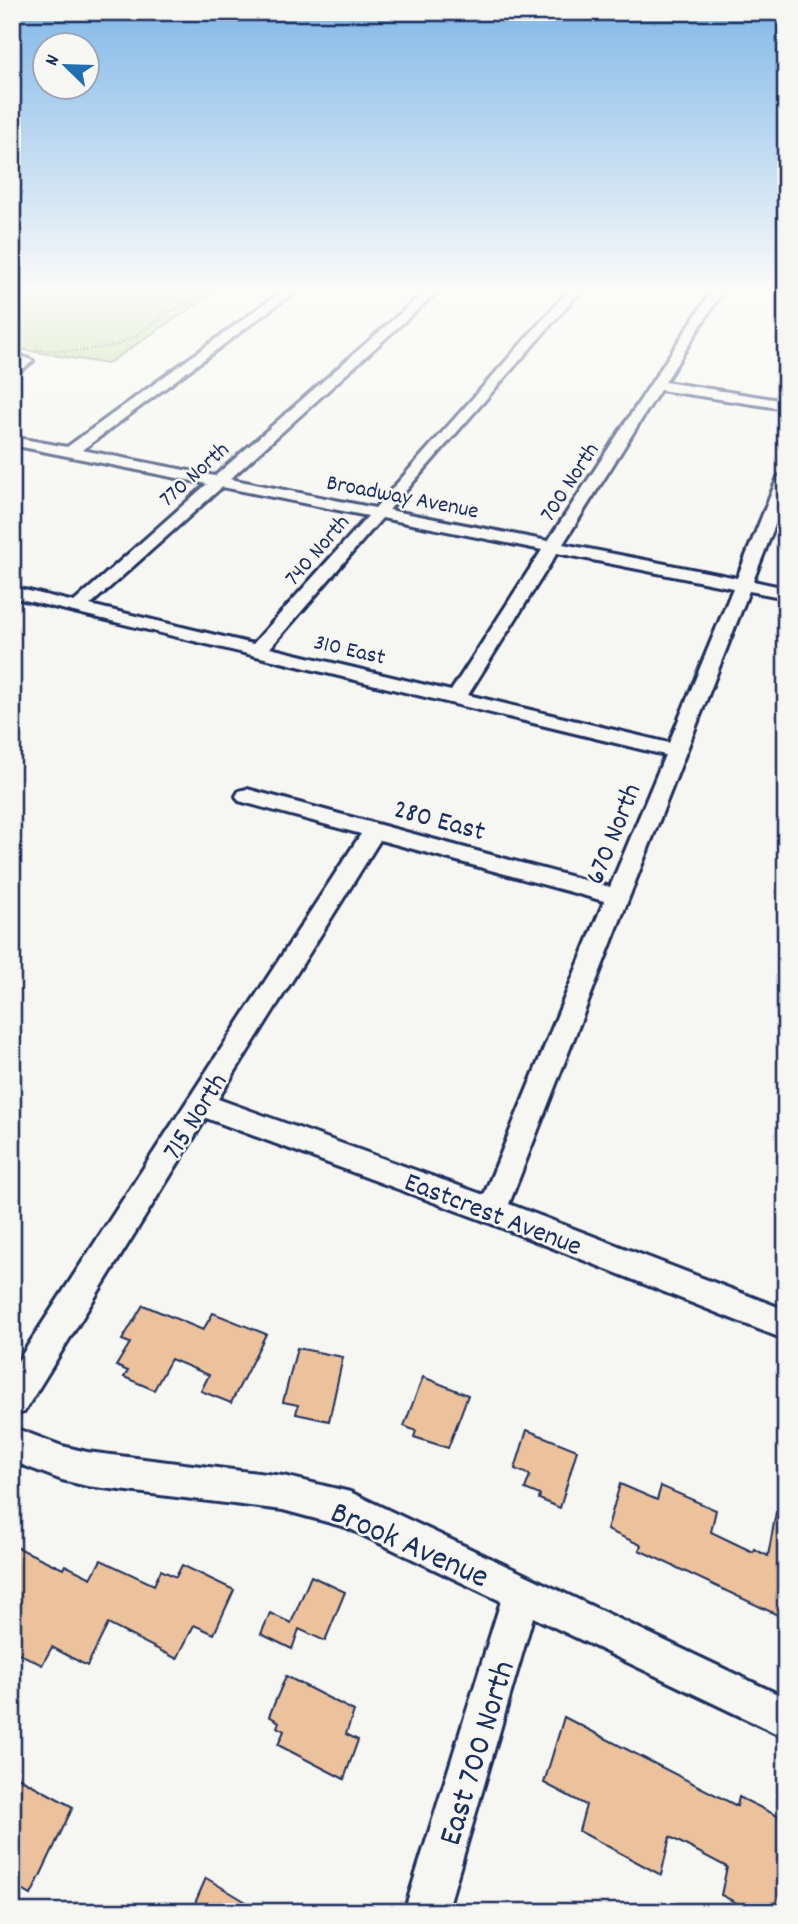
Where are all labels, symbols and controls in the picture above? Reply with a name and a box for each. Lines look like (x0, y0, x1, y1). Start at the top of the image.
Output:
north arrow (32, 32, 102, 102)
text: N (39, 51, 68, 70)
street label: 770 North (153, 435, 238, 516)
street label: 700 North (533, 437, 609, 529)
street label: Broadway Avenue (323, 468, 481, 529)
street label: 740 North (278, 508, 359, 594)
street label: 310 East (310, 627, 388, 676)
street label: 670 North (577, 778, 654, 891)
street label: 280 East (389, 791, 489, 854)
street label: 715 North (155, 1066, 240, 1169)
street label: Eastcrest Avenue (398, 1164, 587, 1269)
street label: Brook Avenue (322, 1491, 495, 1603)
street label: East 700 North (429, 1656, 530, 1852)

